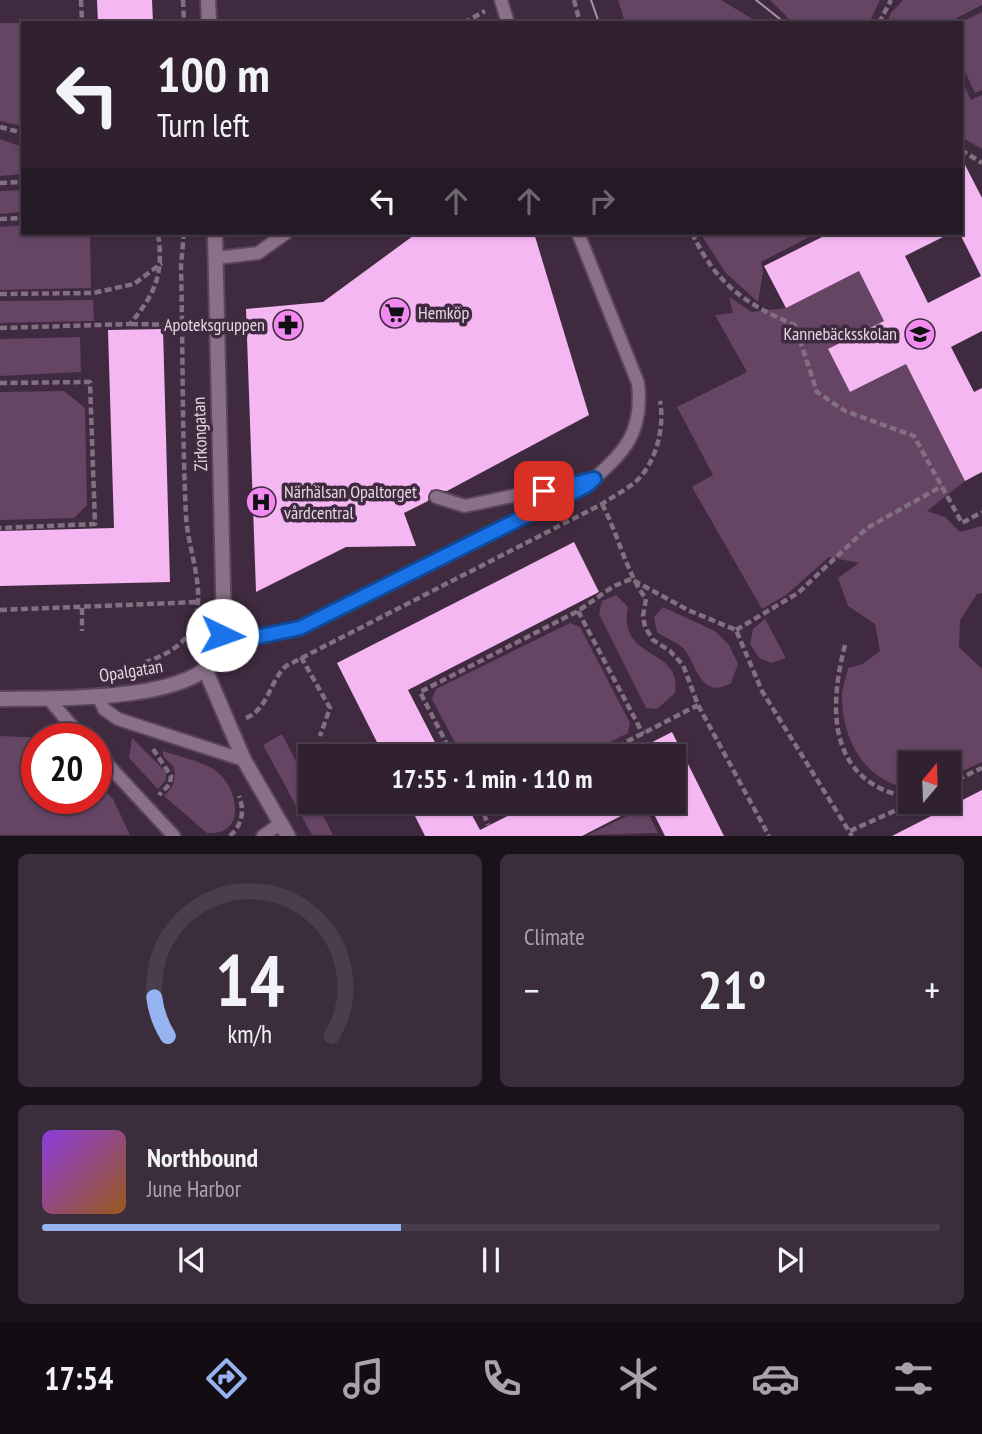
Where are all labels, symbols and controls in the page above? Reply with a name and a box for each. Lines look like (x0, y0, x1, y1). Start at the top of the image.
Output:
text: 100 m (157, 42, 270, 106)
icon: left (42, 49, 133, 140)
text: Turn left (157, 104, 249, 146)
icon: left (364, 182, 402, 220)
icon: ahead (437, 182, 475, 220)
icon: ahead (510, 182, 548, 220)
icon: right (583, 182, 621, 220)
supermarket icon: Hemköp (378, 296, 412, 330)
place label: Hemköp (418, 301, 469, 324)
pharmacy icon: Apoteksgruppen (271, 308, 305, 342)
place label: Apoteksgruppen (164, 313, 265, 336)
school or university icon: Kannebäcksskolan (903, 317, 937, 351)
place label: Kannebäcksskolan (784, 322, 897, 345)
street label: Zirkongatan (187, 397, 212, 472)
pin (514, 461, 574, 521)
icon: arrive (525, 472, 563, 510)
place label: Närhälsan Opaltorget vårdcentral (284, 480, 417, 524)
hospital icon: Närhälsan Opaltorget vårdcentral (244, 485, 278, 519)
position arrow (185, 598, 259, 672)
street label: Opalgatan (97, 654, 164, 687)
speed limit sign: 20 (21, 723, 112, 814)
north arrow (898, 751, 961, 814)
map controls (898, 751, 961, 814)
text: 17:55 · 1 min · 110 m (392, 762, 592, 795)
text: Climate (524, 922, 585, 951)
text: 14 (215, 933, 285, 1027)
text: 21° (698, 956, 766, 1023)
text: − (524, 965, 540, 1014)
text: + (924, 965, 940, 1014)
text: km/h (228, 1018, 272, 1050)
text: Northbound (147, 1141, 258, 1174)
text: June Harbor (147, 1174, 241, 1203)
icon: previous (173, 1241, 211, 1279)
icon: pause (472, 1241, 510, 1279)
icon: next (771, 1241, 809, 1279)
icon: directions (202, 1354, 251, 1403)
icon: music (339, 1354, 388, 1403)
icon: phone (477, 1354, 526, 1403)
icon: climate (614, 1354, 663, 1403)
icon: car (751, 1354, 800, 1403)
icon: filters (889, 1354, 938, 1403)
text: 17:54 (44, 1357, 113, 1399)

